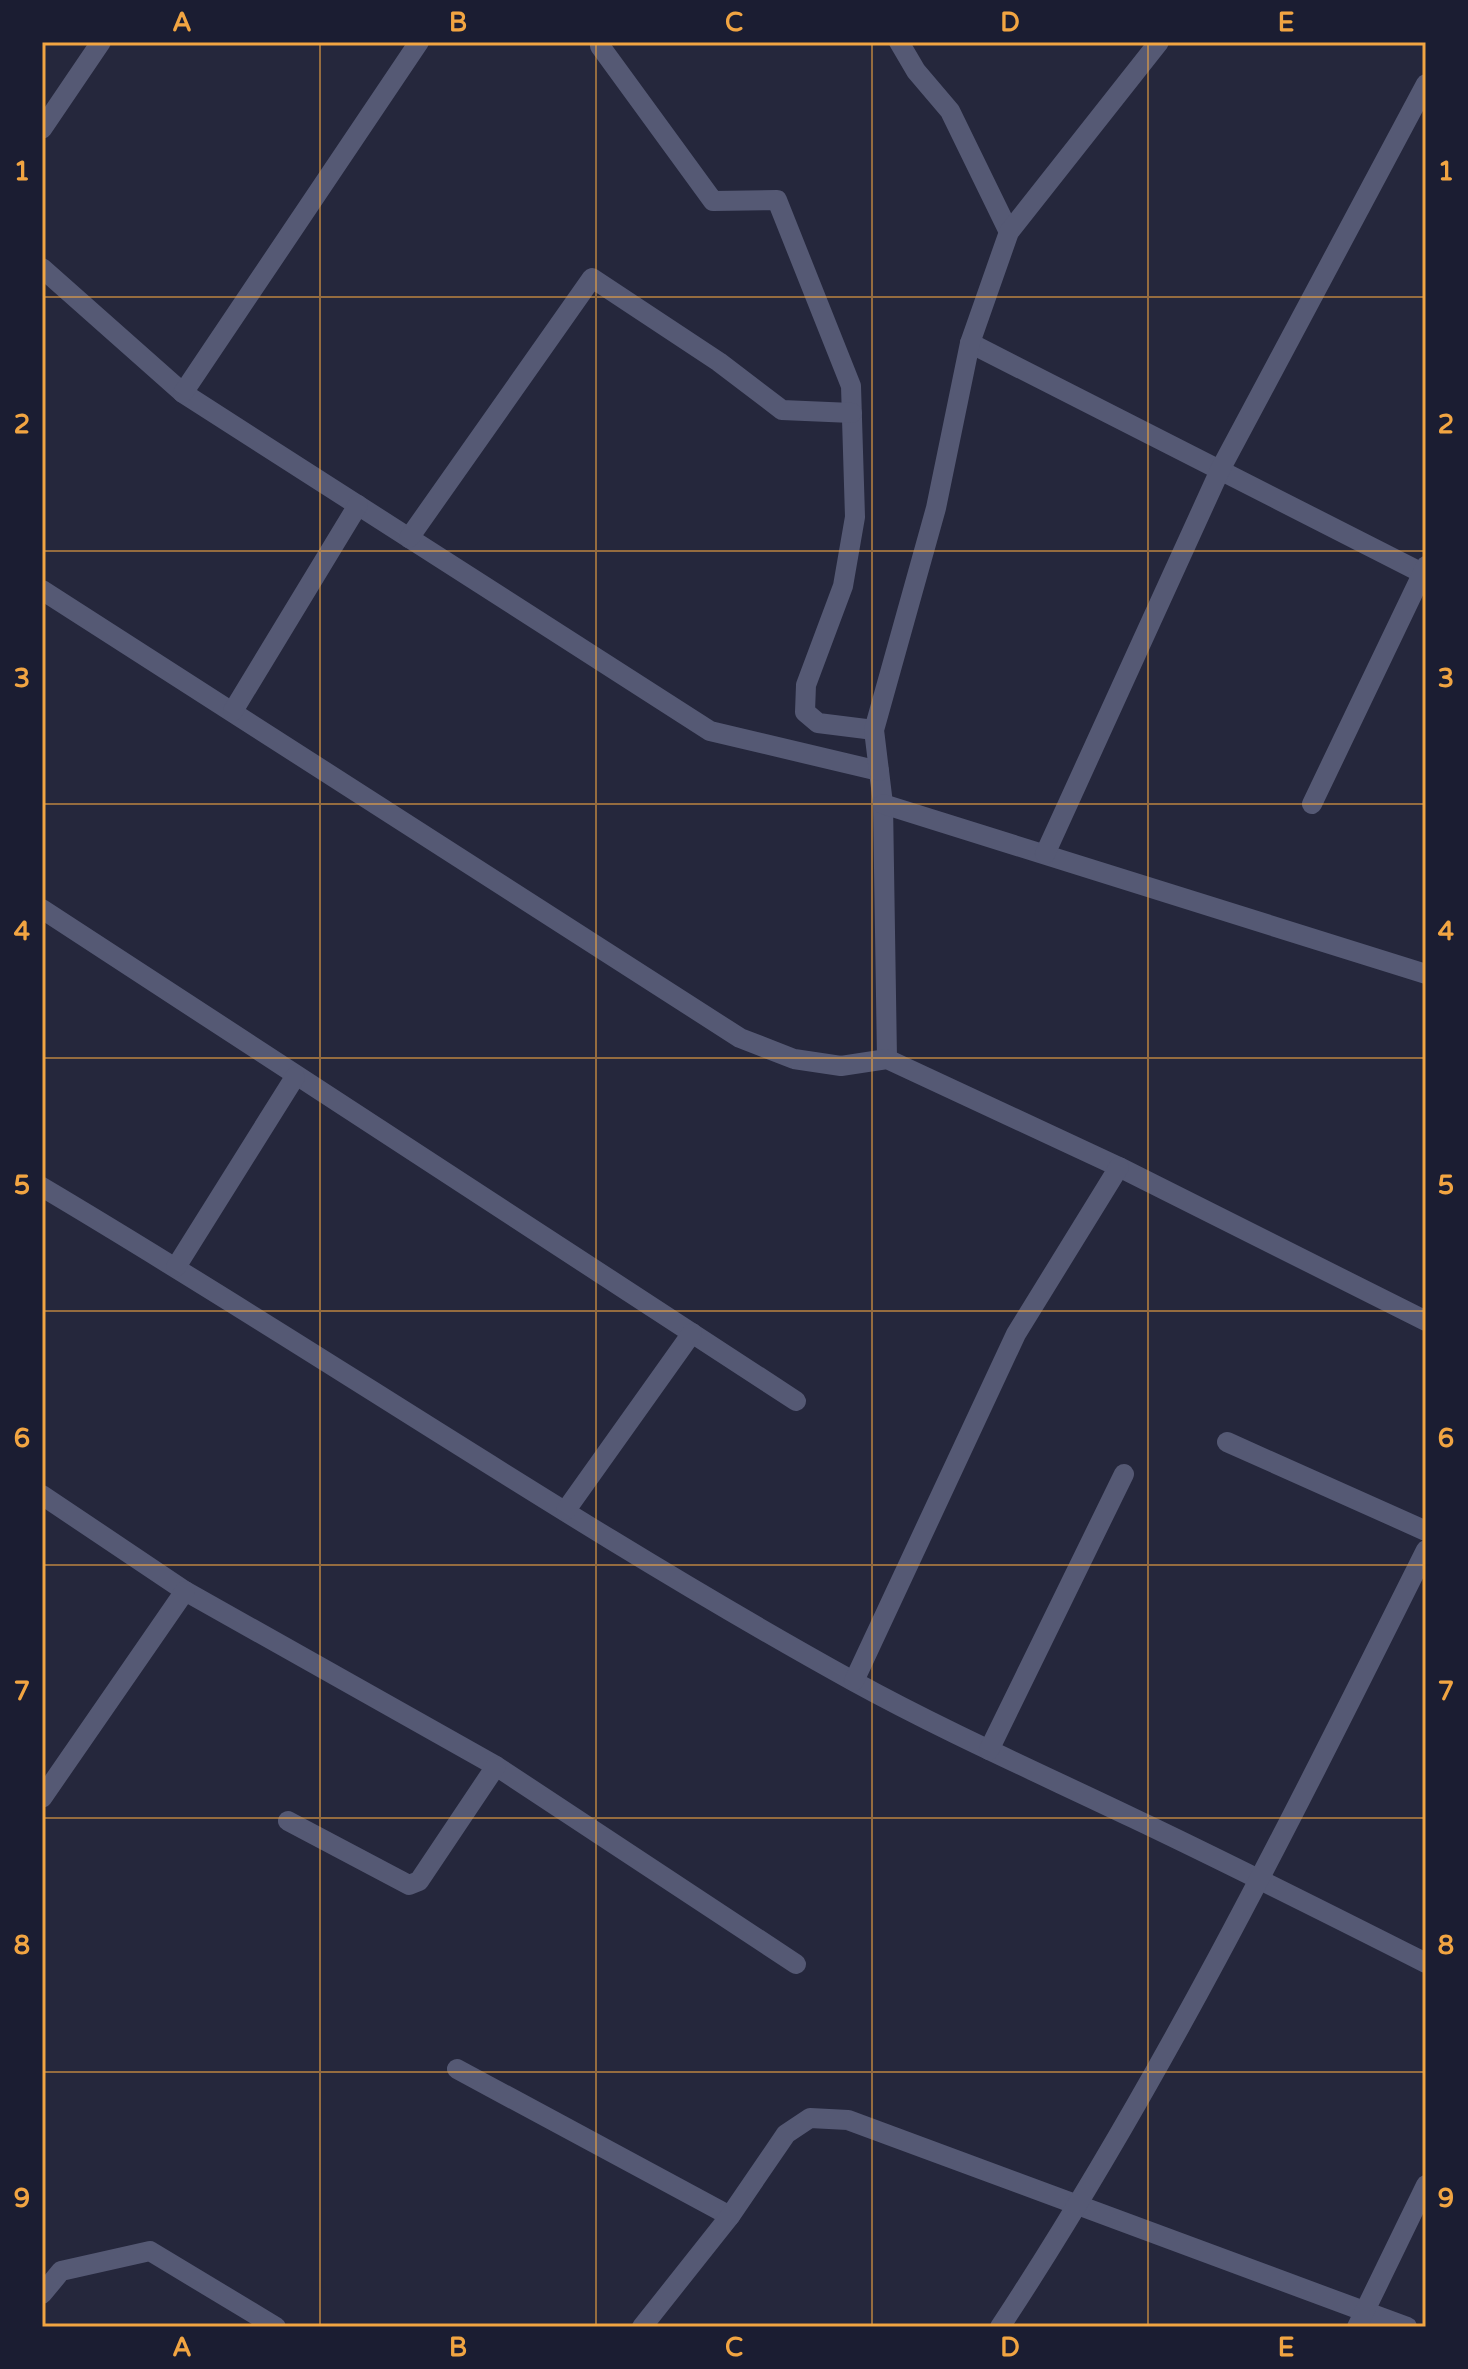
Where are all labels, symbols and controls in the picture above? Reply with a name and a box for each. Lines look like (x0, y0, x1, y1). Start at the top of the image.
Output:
text: A (172, 7, 192, 38)
text: B (449, 7, 467, 38)
text: C (725, 7, 743, 38)
text: D (1000, 7, 1020, 38)
text: E (1278, 7, 1294, 38)
text: 1 (14, 156, 30, 187)
text: 1 (1438, 156, 1454, 187)
text: 2 (14, 409, 30, 440)
text: 2 (1438, 409, 1454, 440)
text: 3 (14, 663, 30, 694)
text: 3 (1438, 663, 1454, 694)
text: 4 (14, 916, 30, 947)
text: 4 (1438, 916, 1454, 947)
text: 5 (14, 1170, 30, 1201)
text: 5 (1438, 1170, 1454, 1201)
text: 6 (14, 1423, 30, 1454)
text: 6 (1438, 1423, 1454, 1454)
text: 7 (14, 1676, 30, 1707)
text: 7 (1438, 1676, 1454, 1707)
text: 8 (14, 1930, 30, 1961)
text: 8 (1438, 1930, 1454, 1961)
text: 9 (14, 2183, 30, 2214)
text: 9 (1438, 2183, 1454, 2214)
text: A (172, 2332, 192, 2363)
text: B (449, 2332, 467, 2363)
text: C (725, 2332, 743, 2363)
text: D (1000, 2332, 1020, 2363)
text: E (1278, 2332, 1294, 2363)

